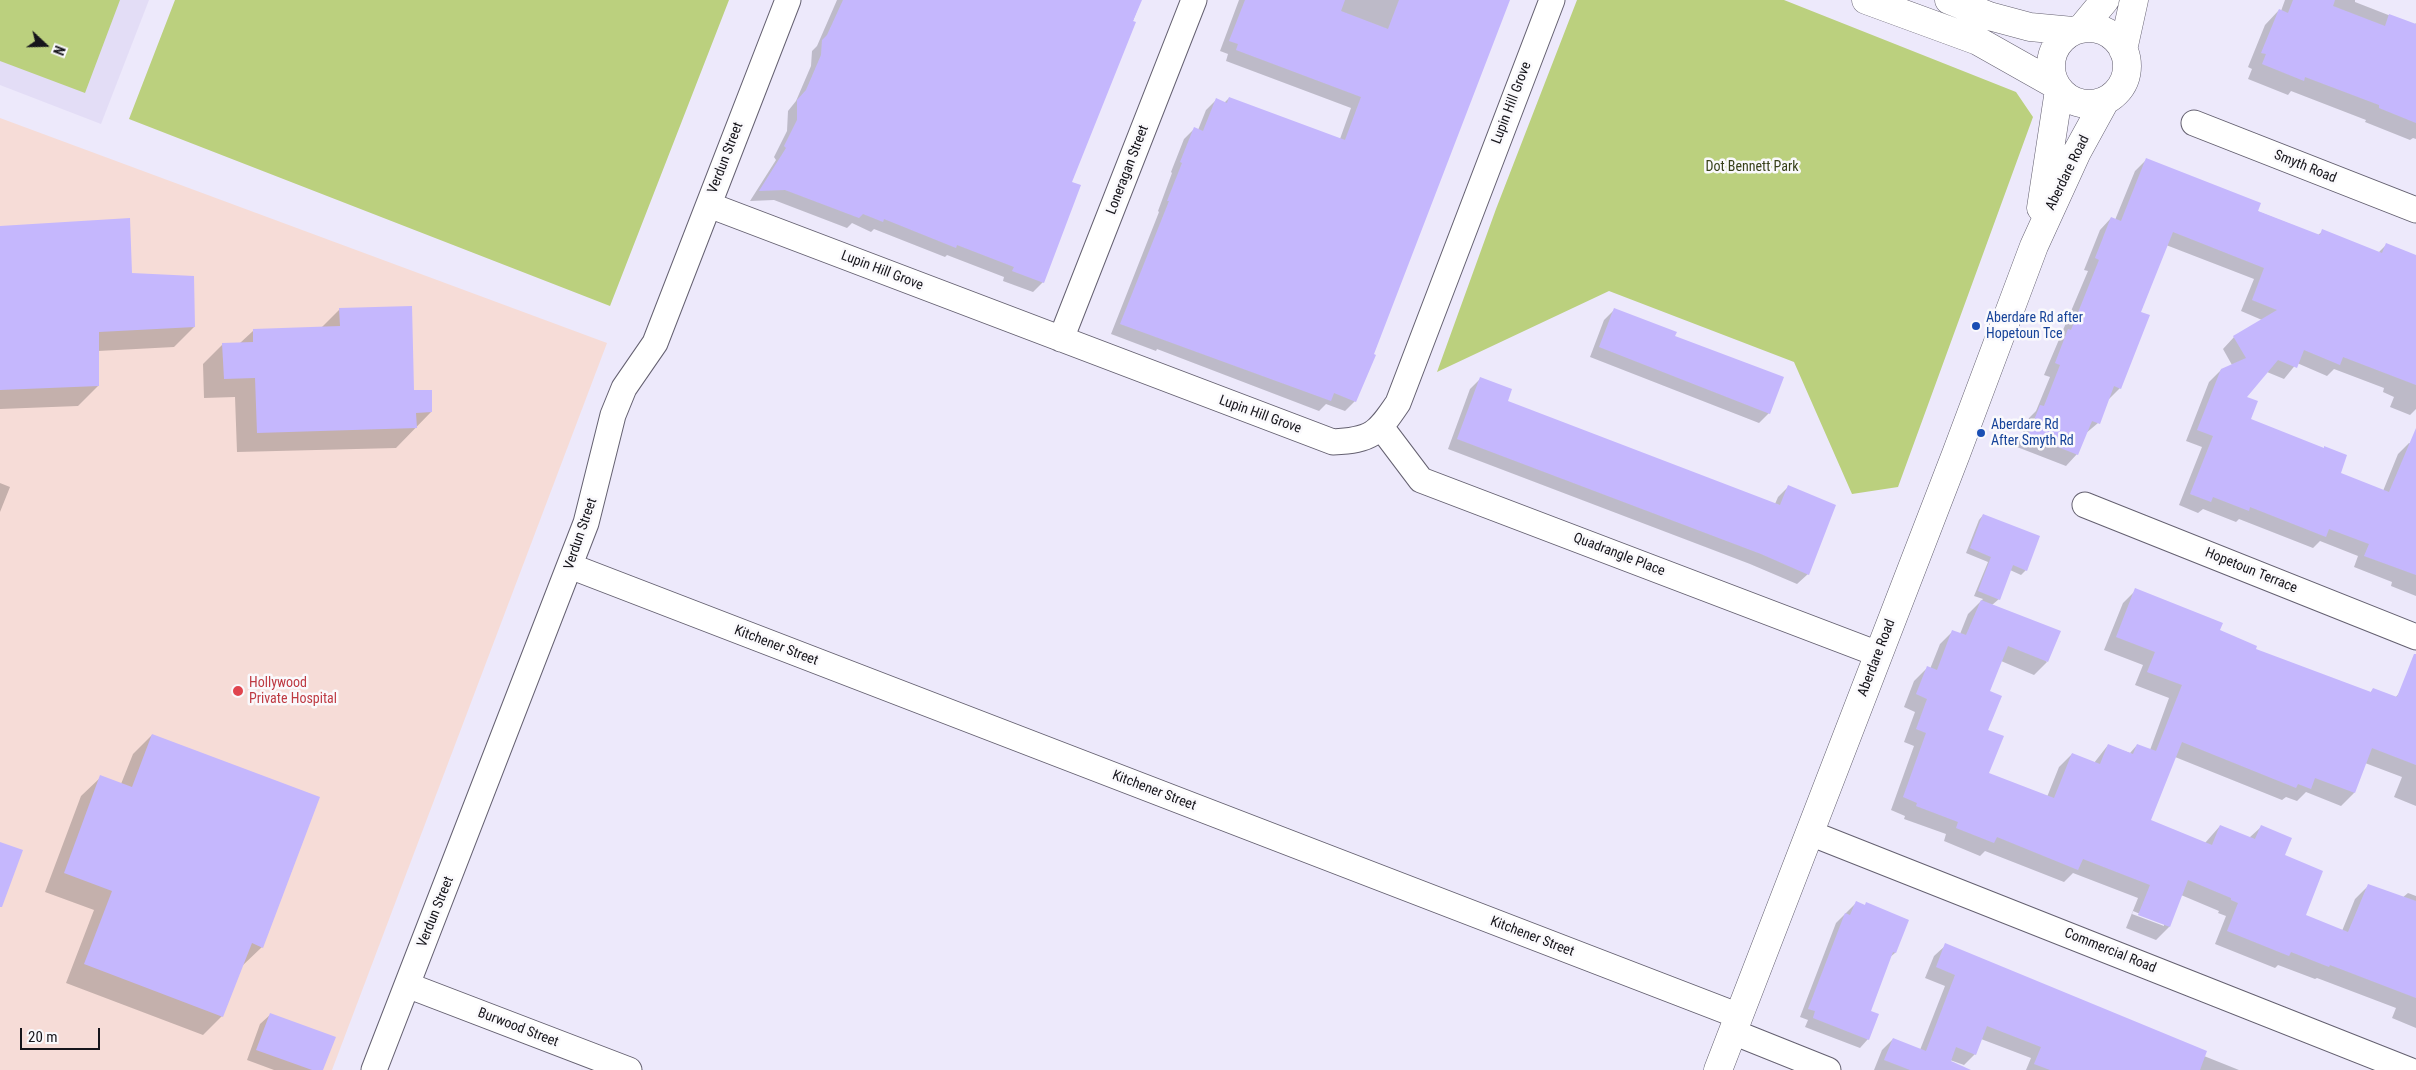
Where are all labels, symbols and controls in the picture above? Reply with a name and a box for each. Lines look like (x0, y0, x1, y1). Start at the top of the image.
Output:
north arrow (20, 20, 70, 70)
text: N (50, 43, 68, 57)
street label: Lupin Hill Grove (1489, 60, 1535, 146)
street label: Verdun Street (705, 120, 747, 196)
street label: Loneragan Street (1103, 123, 1153, 217)
street label: Aberdare Road (2043, 133, 2093, 213)
street label: Smyth Road (2271, 147, 2339, 187)
park label: Dot Bennett Park (1705, 159, 1799, 175)
street label: Lupin Hill Grove (839, 248, 925, 294)
place label: Aberdare Rd after Hopetoun Tce (1986, 310, 2083, 342)
marker: Aberdare Rd after Hopetoun Tce (1970, 320, 1982, 332)
street label: Lupin Hill Grove (1216, 392, 1304, 438)
place label: Aberdare Rd After Smyth Rd (1991, 417, 2074, 450)
marker: Aberdare Rd After Smyth Rd (1975, 427, 1987, 439)
street label: Verdun Street (561, 496, 601, 572)
street label: Quadrangle Place (1571, 530, 1667, 580)
street label: Hopetoun Terrace (2202, 545, 2300, 597)
street label: Aberdare Road (1855, 617, 1899, 699)
street label: Kitchener Street (732, 622, 820, 670)
place label: Hollywood Private Hospital (249, 675, 337, 708)
marker: Hollywood Private Hospital (231, 684, 245, 698)
street label: Kitchener Street (1110, 767, 1198, 815)
street label: Verdun Street (414, 874, 458, 950)
street label: Kitchener Street (1488, 913, 1576, 961)
street label: Commercial Road (2062, 925, 2158, 977)
street label: Burwood Street (475, 1005, 561, 1051)
scale bar (22, 1018, 102, 1050)
text: 20 m (28, 1028, 58, 1046)

